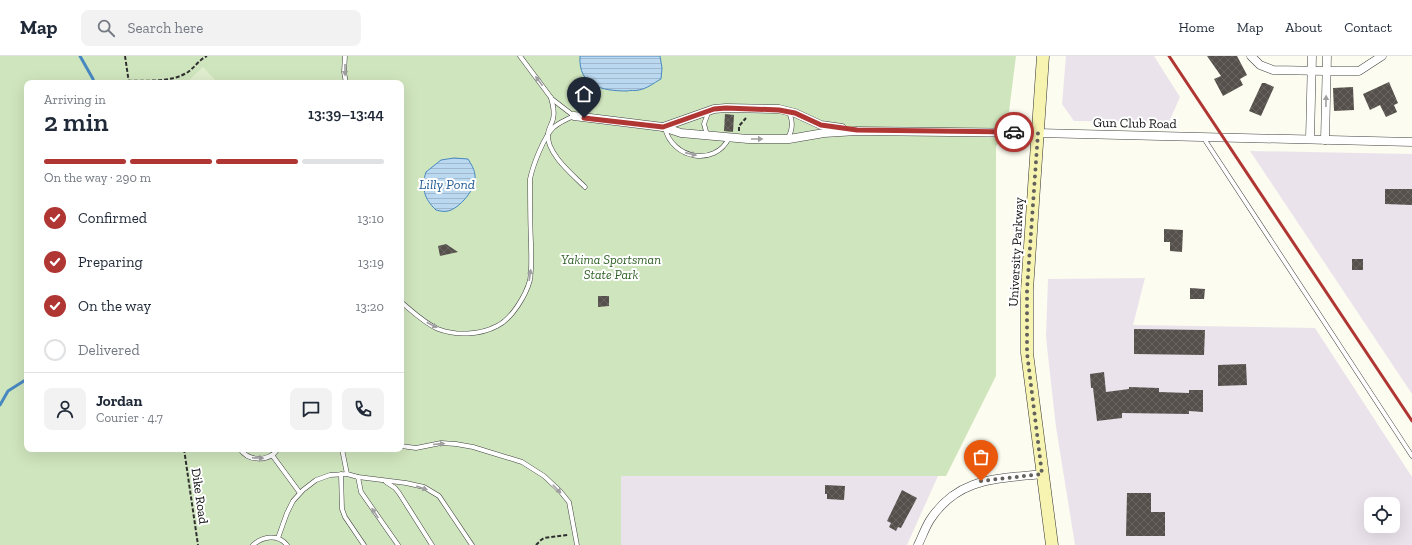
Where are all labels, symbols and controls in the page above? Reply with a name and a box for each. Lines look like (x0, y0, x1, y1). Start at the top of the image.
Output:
search box (81, 10, 361, 46)
text: Map (20, 16, 57, 39)
icon: search (95, 17, 117, 39)
text: Search here (127, 19, 203, 37)
text: Home (1179, 19, 1215, 36)
text: Map (1237, 19, 1263, 36)
text: About (1285, 19, 1322, 36)
text: Contact (1344, 19, 1392, 36)
one-way arrow (342, 63, 348, 76)
one-way arrow (534, 75, 543, 86)
pin (567, 77, 601, 118)
icon: home (573, 83, 595, 105)
text: Arriving in (44, 92, 106, 107)
one-way arrow (1323, 94, 1329, 107)
text: 13:39–13:44 (308, 105, 384, 123)
text: 2 min (44, 106, 108, 138)
courier (994, 112, 1034, 152)
street label: Gun Club Road (1093, 115, 1177, 131)
icon: car (1003, 121, 1025, 143)
one-way arrow (751, 136, 764, 142)
one-way arrow (684, 151, 697, 157)
text: On the way · 290 m (44, 170, 151, 185)
water label: Lilly Pond (419, 176, 475, 193)
street label: University Parkway (1006, 196, 1026, 307)
icon: check (44, 207, 66, 229)
text: Confirmed (78, 209, 147, 227)
text: 13:10 (357, 211, 384, 226)
icon: check (44, 251, 66, 273)
park label: Yakima Sportsman State Park (561, 252, 661, 282)
text: Preparing (78, 253, 143, 271)
text: 13:19 (358, 255, 384, 270)
one-way arrow (527, 269, 533, 282)
icon: check (44, 295, 66, 317)
text: On the way (78, 297, 151, 315)
text: 13:20 (356, 299, 384, 314)
one-way arrow (426, 322, 438, 329)
text: Delivered (78, 341, 140, 359)
button: person (44, 388, 86, 430)
button: chat (290, 388, 332, 430)
button: phone (342, 388, 384, 430)
text: Jordan (96, 392, 142, 410)
text: Courier · 4.7 (96, 410, 163, 425)
pin (964, 440, 998, 481)
one-way arrow (433, 441, 446, 447)
icon: bag (970, 446, 992, 468)
one-way arrow (252, 455, 265, 461)
street label: Dike Road (189, 467, 211, 525)
one-way arrow (552, 484, 562, 494)
one-way arrow (417, 485, 429, 491)
map controls (1364, 497, 1400, 533)
button: locate (1364, 497, 1400, 533)
one-way arrow (371, 508, 379, 519)

